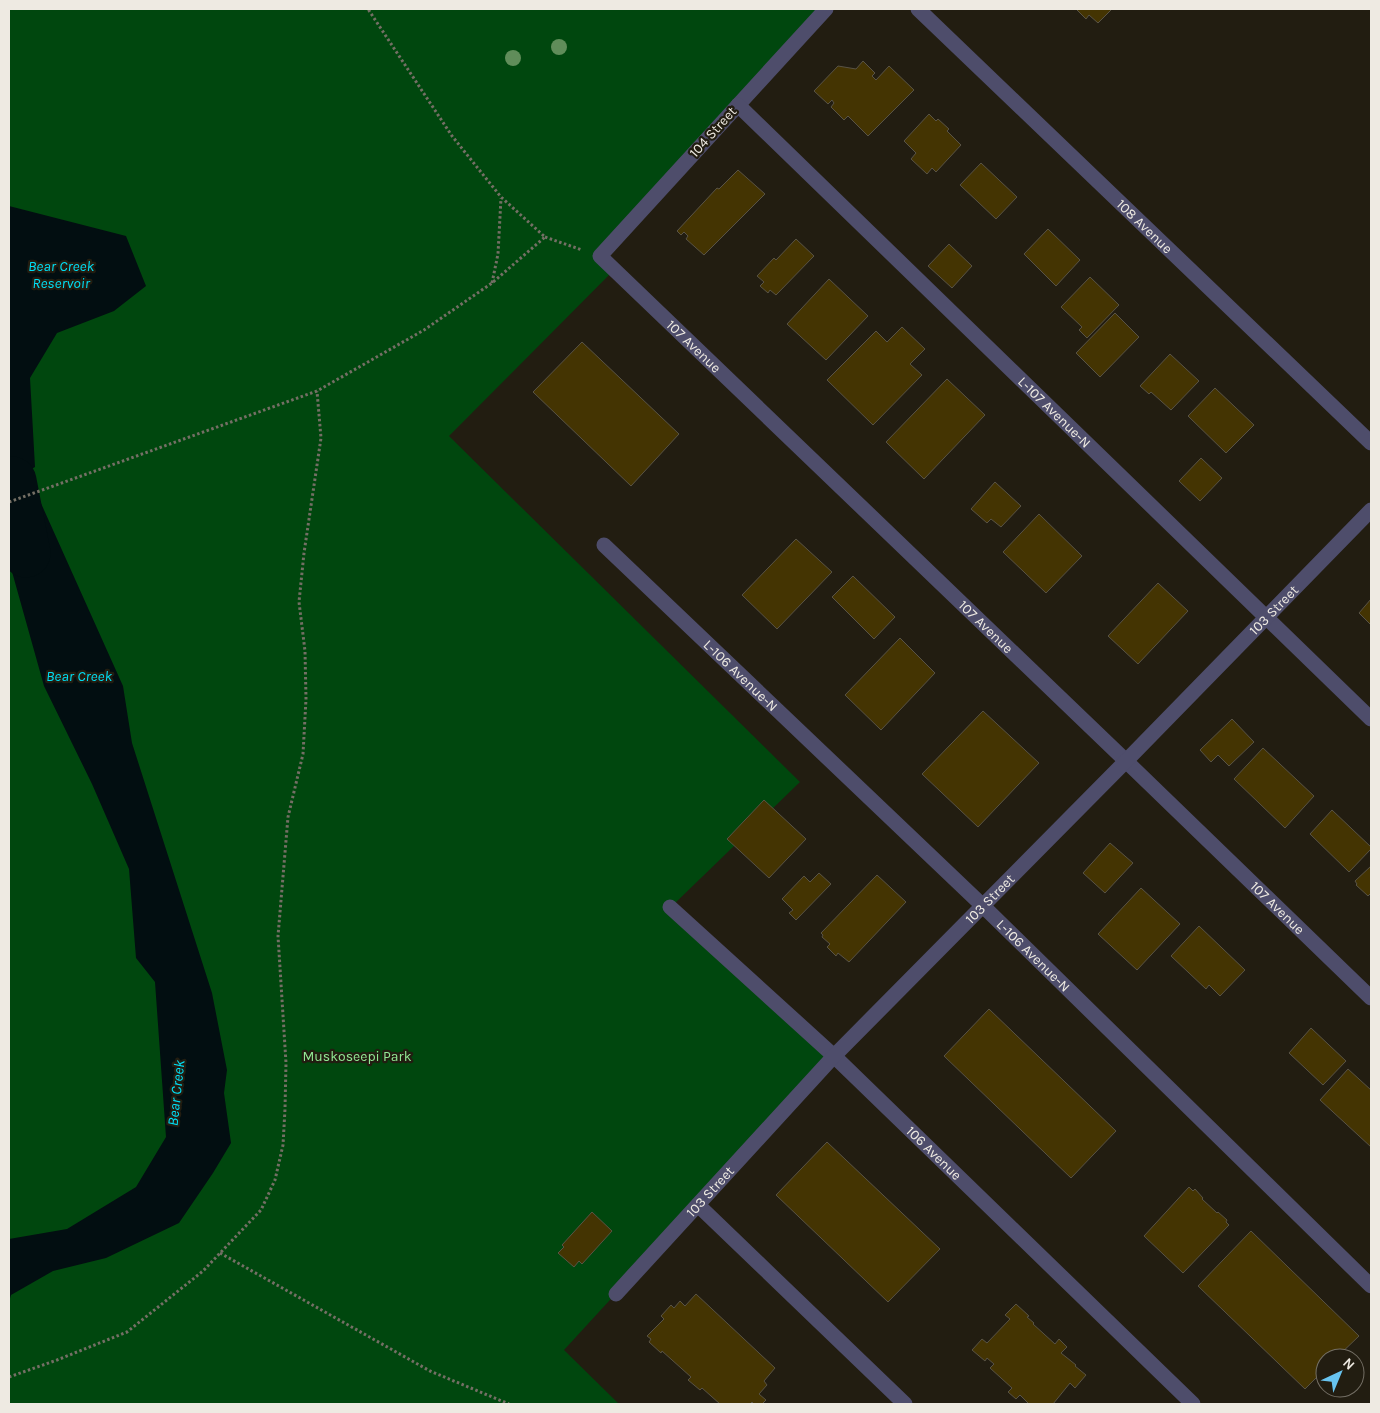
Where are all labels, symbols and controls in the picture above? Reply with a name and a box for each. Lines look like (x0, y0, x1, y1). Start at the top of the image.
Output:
street label: 104 Street (686, 103, 740, 161)
street label: 108 Avenue (1113, 196, 1176, 257)
water label: Bear Creek Reservoir (28, 257, 94, 292)
street label: 107 Avenue (663, 316, 725, 376)
street label: L-107 Avenue-N (1015, 373, 1095, 451)
street label: 103 Street (1245, 581, 1302, 638)
street label: 107 Avenue (955, 597, 1017, 657)
street label: L-106 Avenue-N (700, 636, 782, 715)
water label: Bear Creek (46, 667, 112, 685)
street label: 103 Street (961, 870, 1018, 927)
street label: 107 Avenue (1247, 878, 1308, 938)
street label: L-106 Avenue-N (993, 916, 1074, 995)
park label: Muskoseepi Park (302, 1048, 412, 1065)
water label: Bear Creek (164, 1059, 188, 1127)
street label: 106 Avenue (903, 1122, 965, 1184)
street label: 103 Street (682, 1163, 737, 1220)
north arrow (1315, 1348, 1365, 1398)
text: N (1339, 1354, 1358, 1374)

